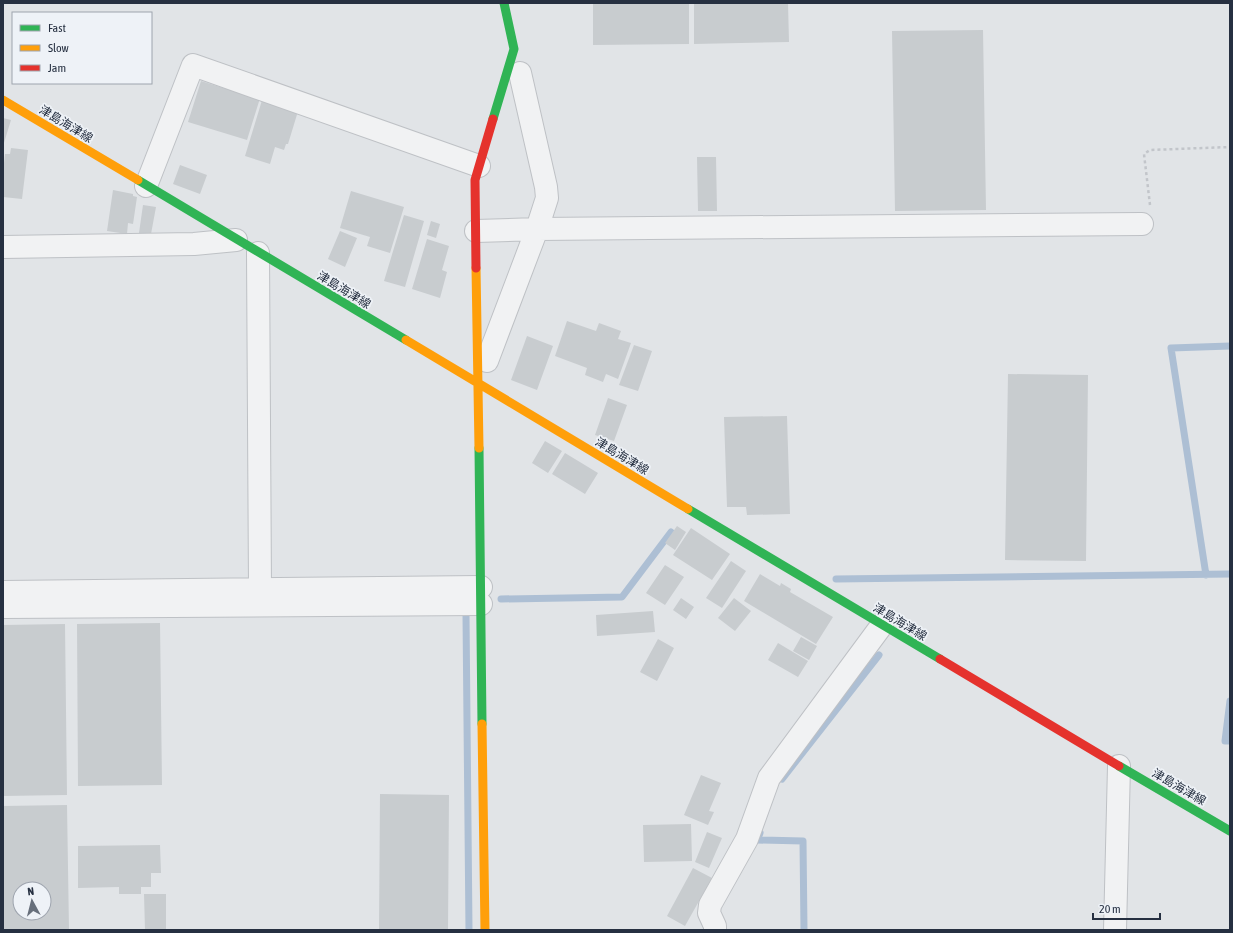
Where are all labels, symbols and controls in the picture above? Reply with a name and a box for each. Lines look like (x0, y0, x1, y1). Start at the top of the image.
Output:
legend (12, 12, 152, 84)
text: Fast (48, 21, 66, 35)
text: Slow (48, 41, 69, 55)
text: Jam (48, 61, 66, 75)
street label: 津島海津線 (37, 103, 95, 145)
street label: 津島海津線 (315, 269, 373, 311)
street label: 津島海津線 (593, 435, 651, 477)
street label: 津島海津線 (871, 601, 929, 643)
street label: 津島海津線 (1150, 766, 1208, 808)
north arrow (12, 881, 52, 921)
text: N (27, 885, 35, 897)
scale bar (1093, 895, 1160, 921)
text: 20 m (1099, 902, 1121, 916)

